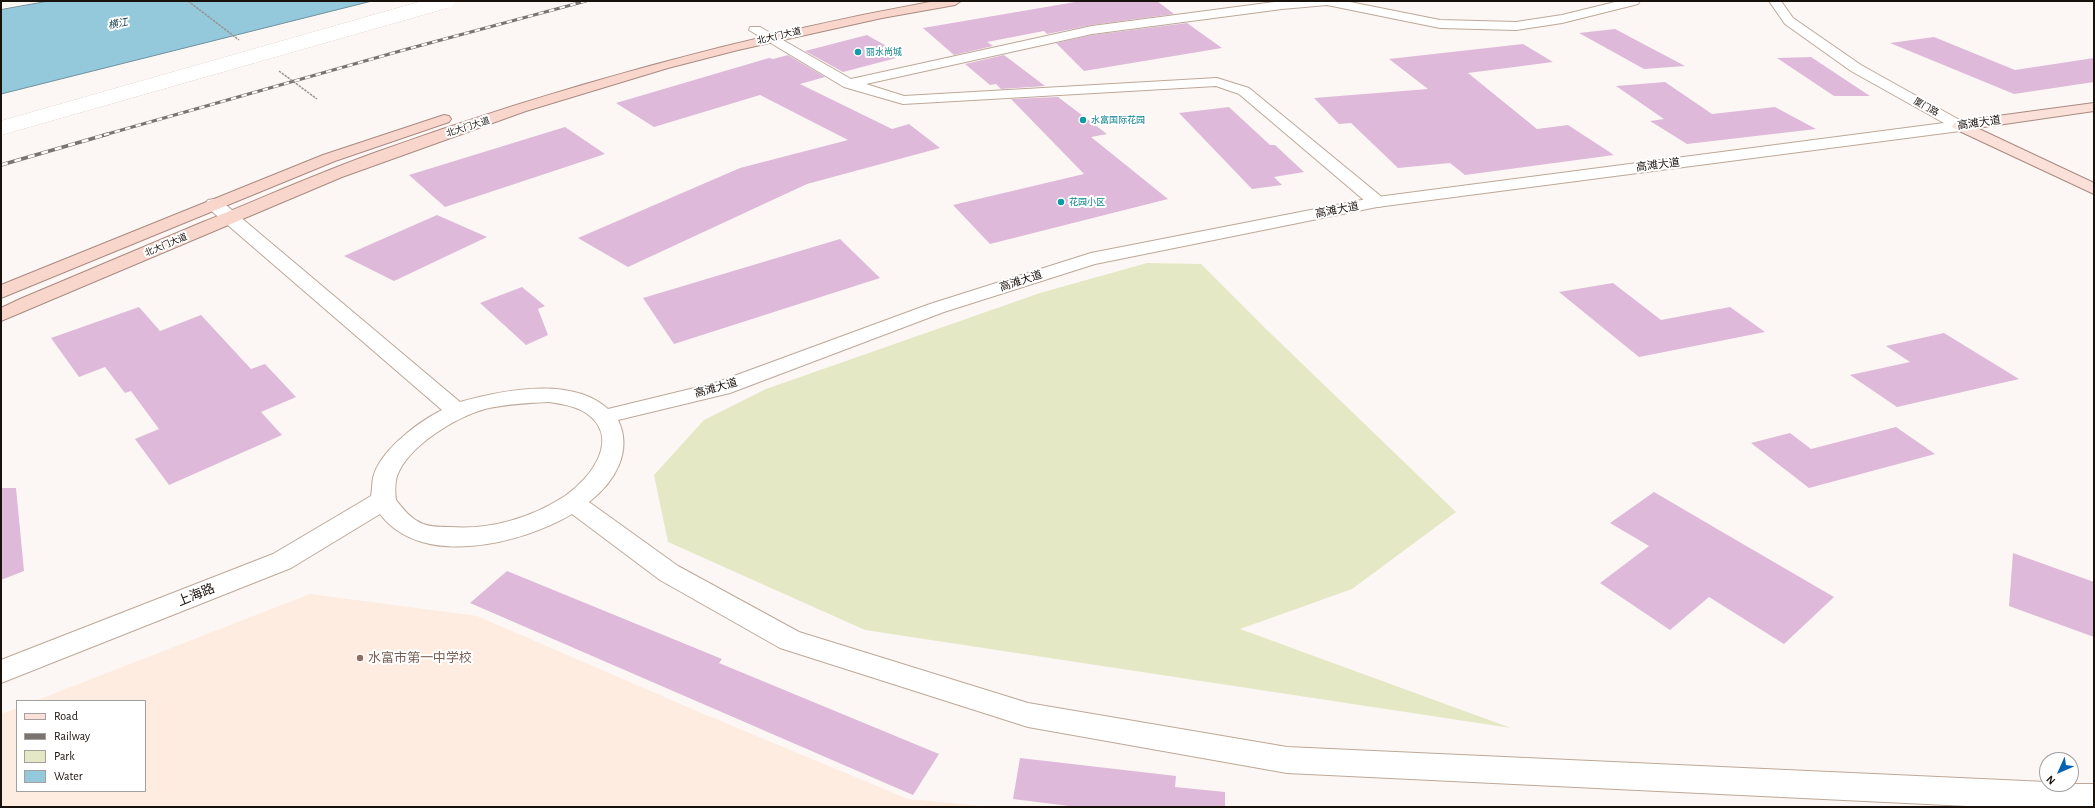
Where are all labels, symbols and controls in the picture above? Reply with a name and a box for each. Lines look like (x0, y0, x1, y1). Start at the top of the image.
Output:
water label: 横江 (107, 16, 129, 32)
street label: 北大门大道 (756, 26, 802, 46)
marker: 丽水尚城 (853, 47, 863, 57)
place label: 丽水尚城 (866, 47, 902, 57)
street label: 厦门路 (1912, 96, 1940, 118)
street label: 高滩大道 (1956, 113, 2002, 133)
street label: 北大门大道 (445, 115, 491, 139)
marker: 水富国际花园 (1078, 115, 1088, 125)
place label: 水富国际花园 (1091, 115, 1145, 125)
street label: 高滩大道 (1635, 156, 1681, 174)
marker: 花园小区 (1056, 197, 1066, 207)
place label: 花园小区 (1069, 197, 1105, 207)
street label: 高滩大道 (1314, 199, 1360, 221)
street label: 北大门大道 (143, 231, 189, 259)
street label: 高滩大道 (998, 268, 1044, 294)
street label: 高滩大道 (693, 376, 739, 400)
street label: 上海路 (175, 580, 217, 610)
place label: 水富市第一中学校 (368, 650, 472, 666)
marker: 水富市第一中学校 (355, 653, 365, 663)
legend (16, 700, 146, 792)
text: Road (54, 710, 78, 722)
text: Railway (54, 730, 90, 742)
text: Park (54, 750, 75, 762)
north arrow (2039, 752, 2079, 792)
text: Water (54, 770, 83, 782)
text: N (2044, 774, 2057, 787)

